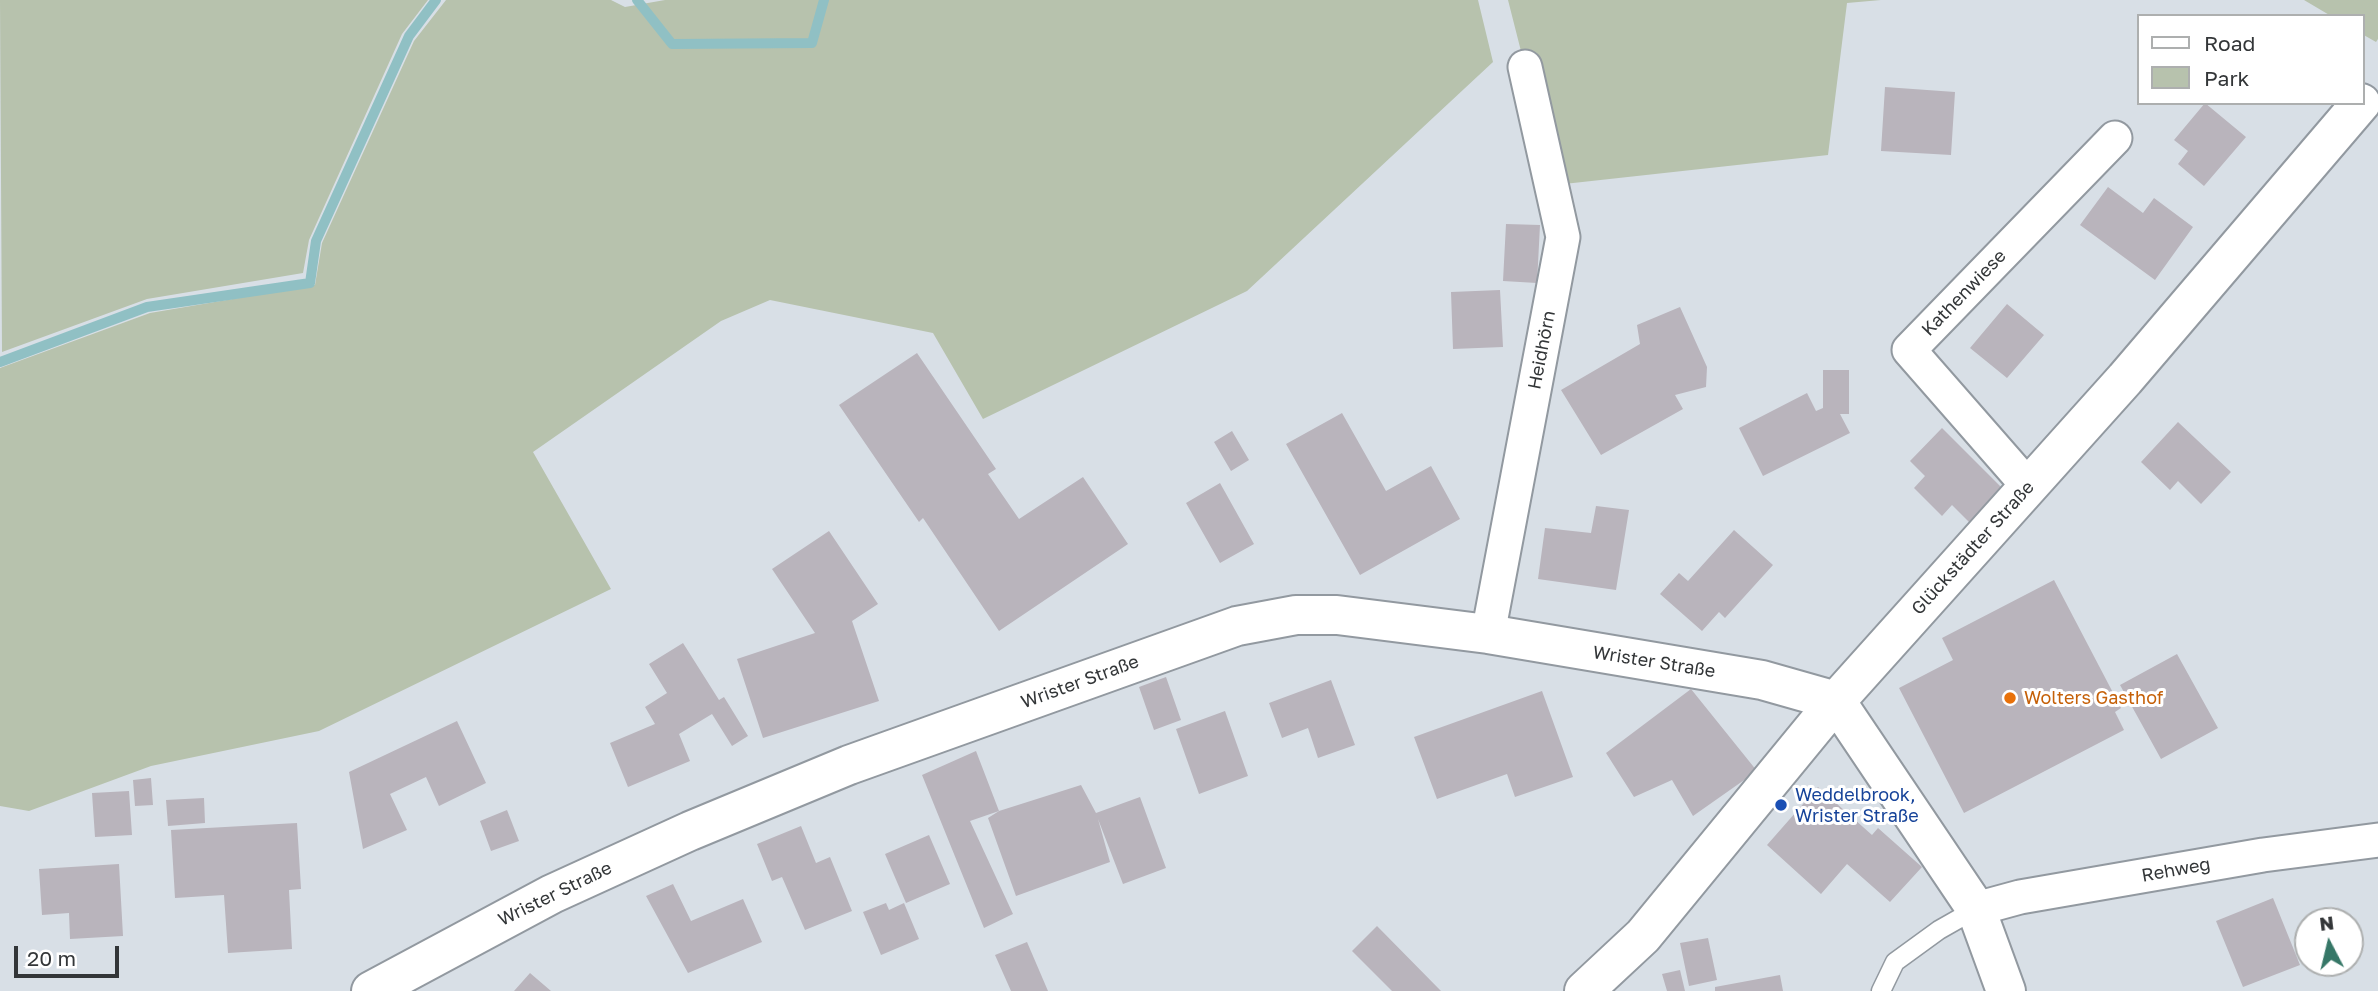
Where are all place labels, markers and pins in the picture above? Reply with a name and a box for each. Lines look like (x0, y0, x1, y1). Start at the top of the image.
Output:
place label: Wolters Gasthof (2024, 687, 2163, 709)
marker: Wolters Gasthof (2002, 690, 2018, 706)
place label: Weddelbrook, Wrister Straße (1795, 784, 1919, 826)
marker: Weddelbrook, Wrister Straße (1773, 797, 1789, 813)

